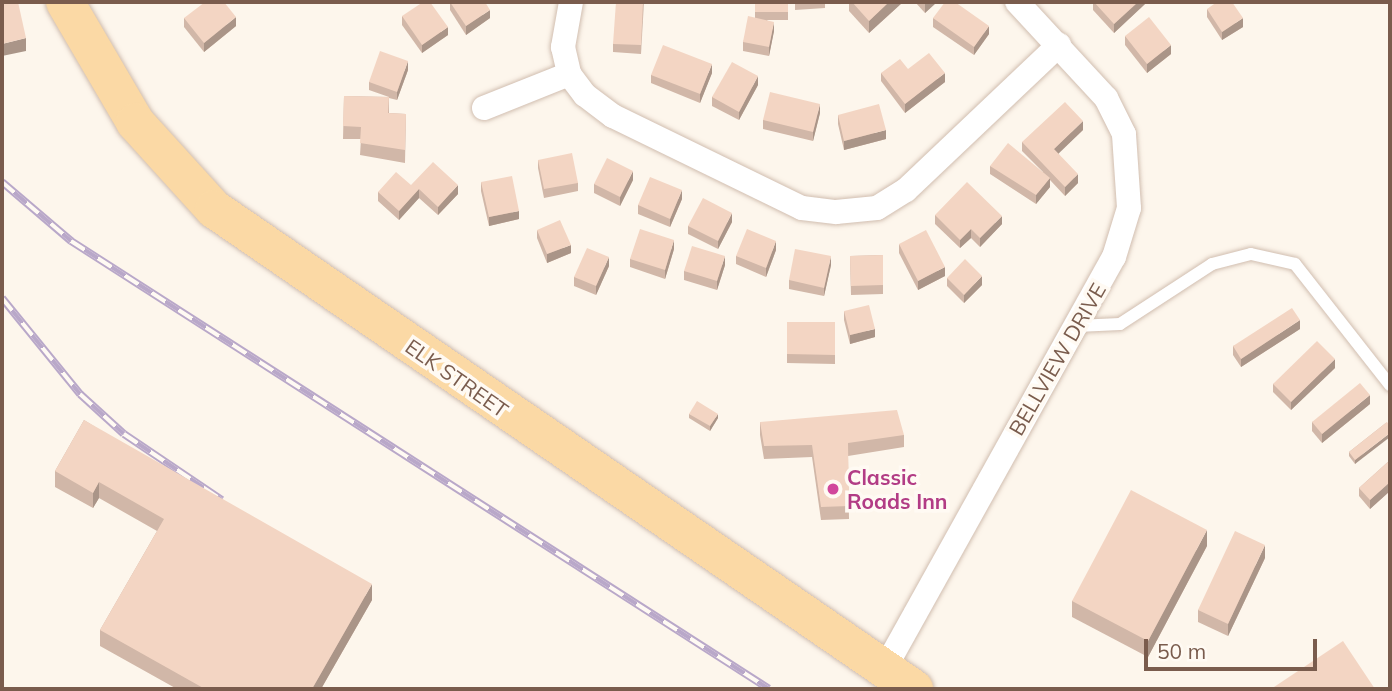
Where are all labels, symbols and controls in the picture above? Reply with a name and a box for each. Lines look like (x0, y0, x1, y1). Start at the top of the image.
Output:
street label: BELLVIEW DRIVE (1003, 279, 1111, 439)
street label: ELK STREET (401, 333, 513, 423)
place label: Classic Roads Inn (847, 464, 948, 514)
marker: Classic Roads Inn (825, 481, 841, 497)
scale bar (1147, 624, 1320, 668)
text: 50 m (1157, 638, 1206, 664)

